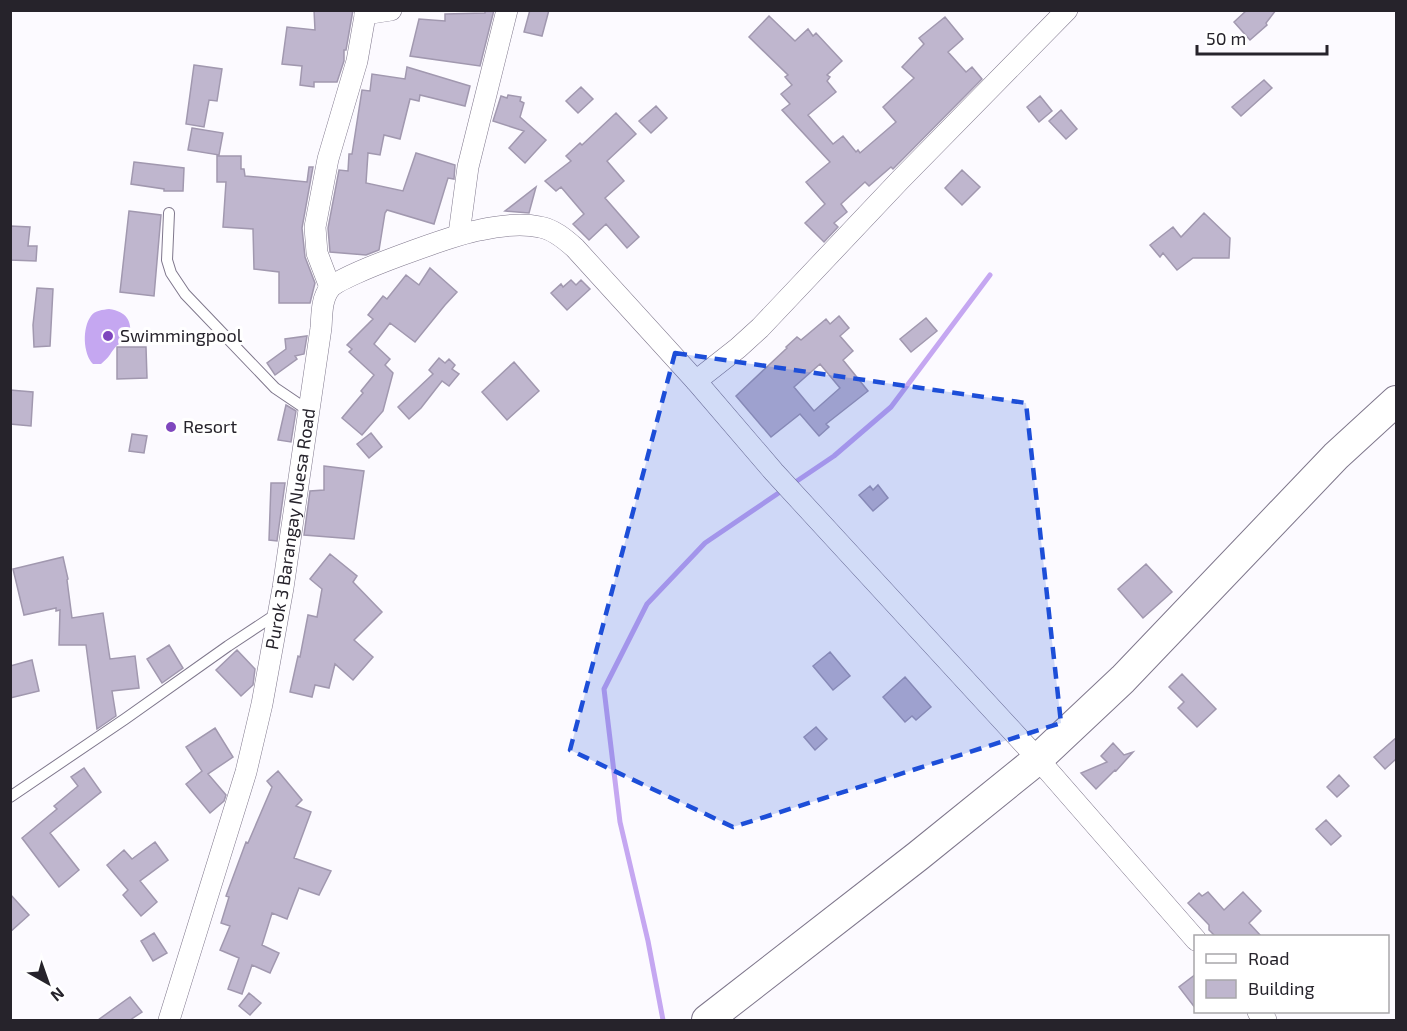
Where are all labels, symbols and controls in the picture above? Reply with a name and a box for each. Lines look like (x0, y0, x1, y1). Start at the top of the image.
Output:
scale bar (1197, 18, 1328, 56)
text: 50 m (1206, 27, 1246, 49)
place label: Swimmingpool (120, 324, 243, 346)
marker: Swimmingpool (101, 329, 115, 343)
street label: Purok 3 Barangay Nuesa Road (260, 407, 319, 651)
place label: Resort (183, 415, 237, 437)
marker: Resort (164, 420, 178, 434)
legend (1194, 935, 1389, 1013)
text: Road (1248, 947, 1289, 969)
north arrow (18, 953, 78, 1013)
text: Building (1248, 977, 1315, 999)
text: N (47, 984, 68, 1006)

